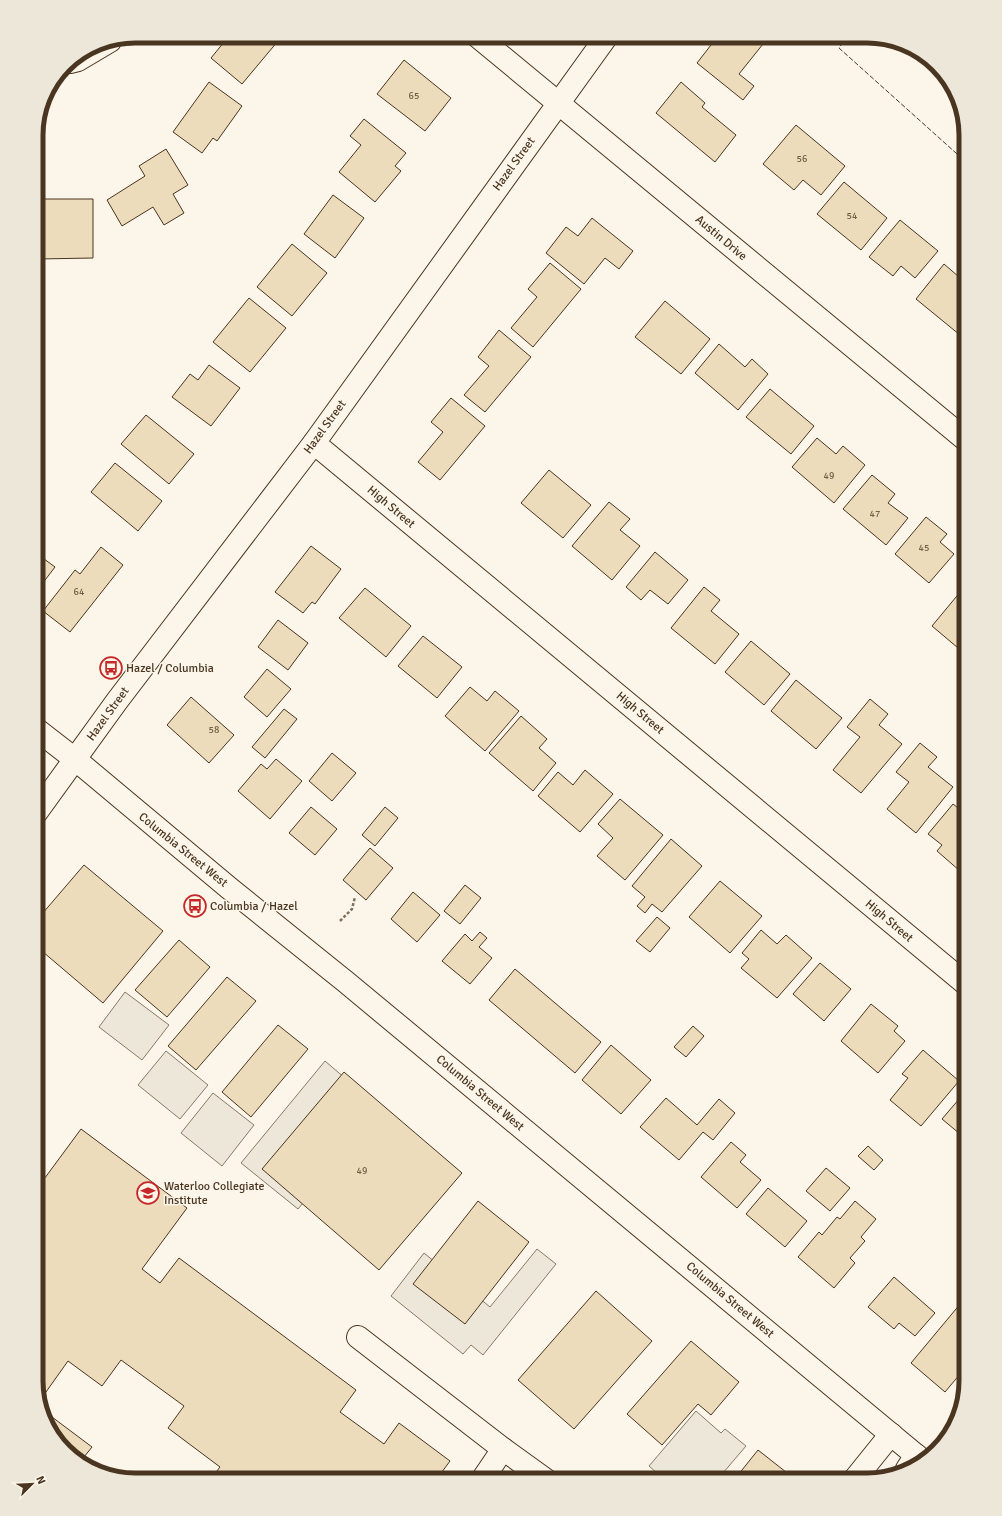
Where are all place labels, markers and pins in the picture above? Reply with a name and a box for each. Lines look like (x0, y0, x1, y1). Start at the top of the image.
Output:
bus stop icon: Hazel / Columbia (98, 655, 124, 681)
place label: Hazel / Columbia (126, 661, 214, 676)
bus stop icon: Columbia / Hazel (182, 893, 208, 919)
place label: Columbia / Hazel (210, 899, 298, 914)
place label: Waterloo Collegiate Institute (164, 1179, 265, 1208)
school or university icon: Waterloo Collegiate Institute (135, 1180, 161, 1206)

